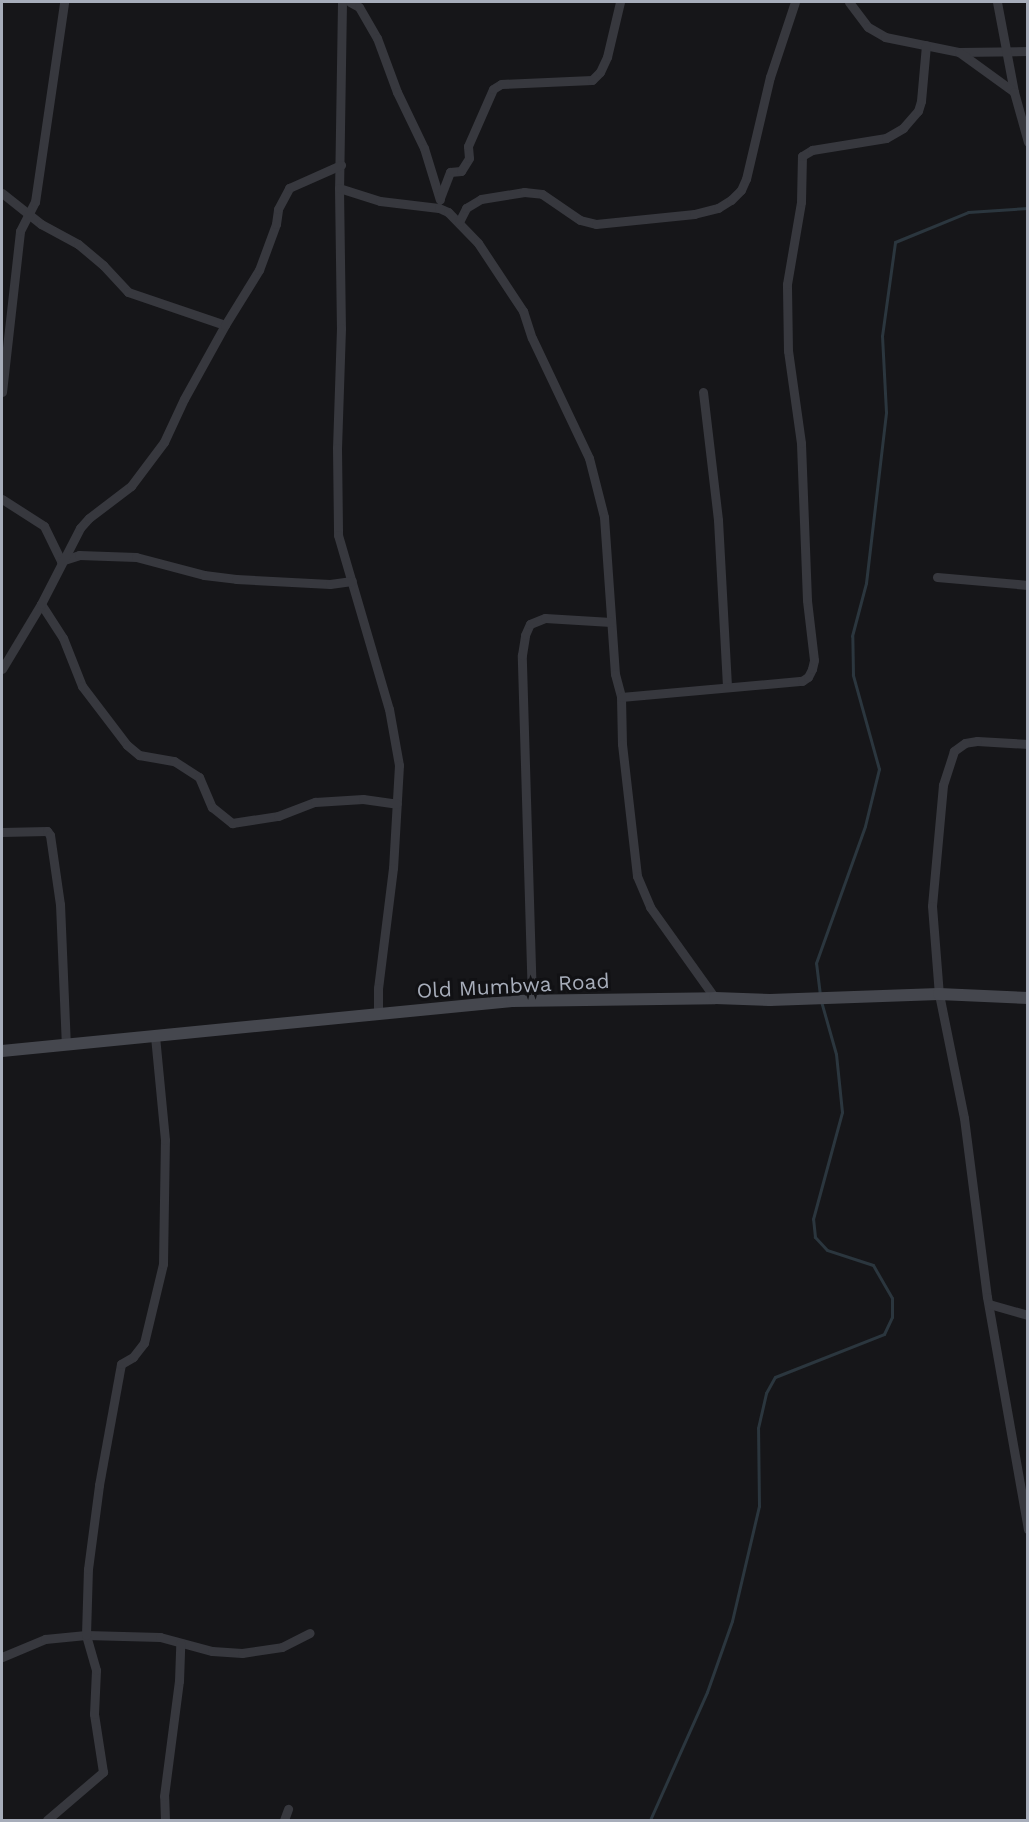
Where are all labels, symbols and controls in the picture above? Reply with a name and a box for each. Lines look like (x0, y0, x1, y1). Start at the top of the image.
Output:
street label: Old Mumbwa Road (416, 968, 610, 1004)

